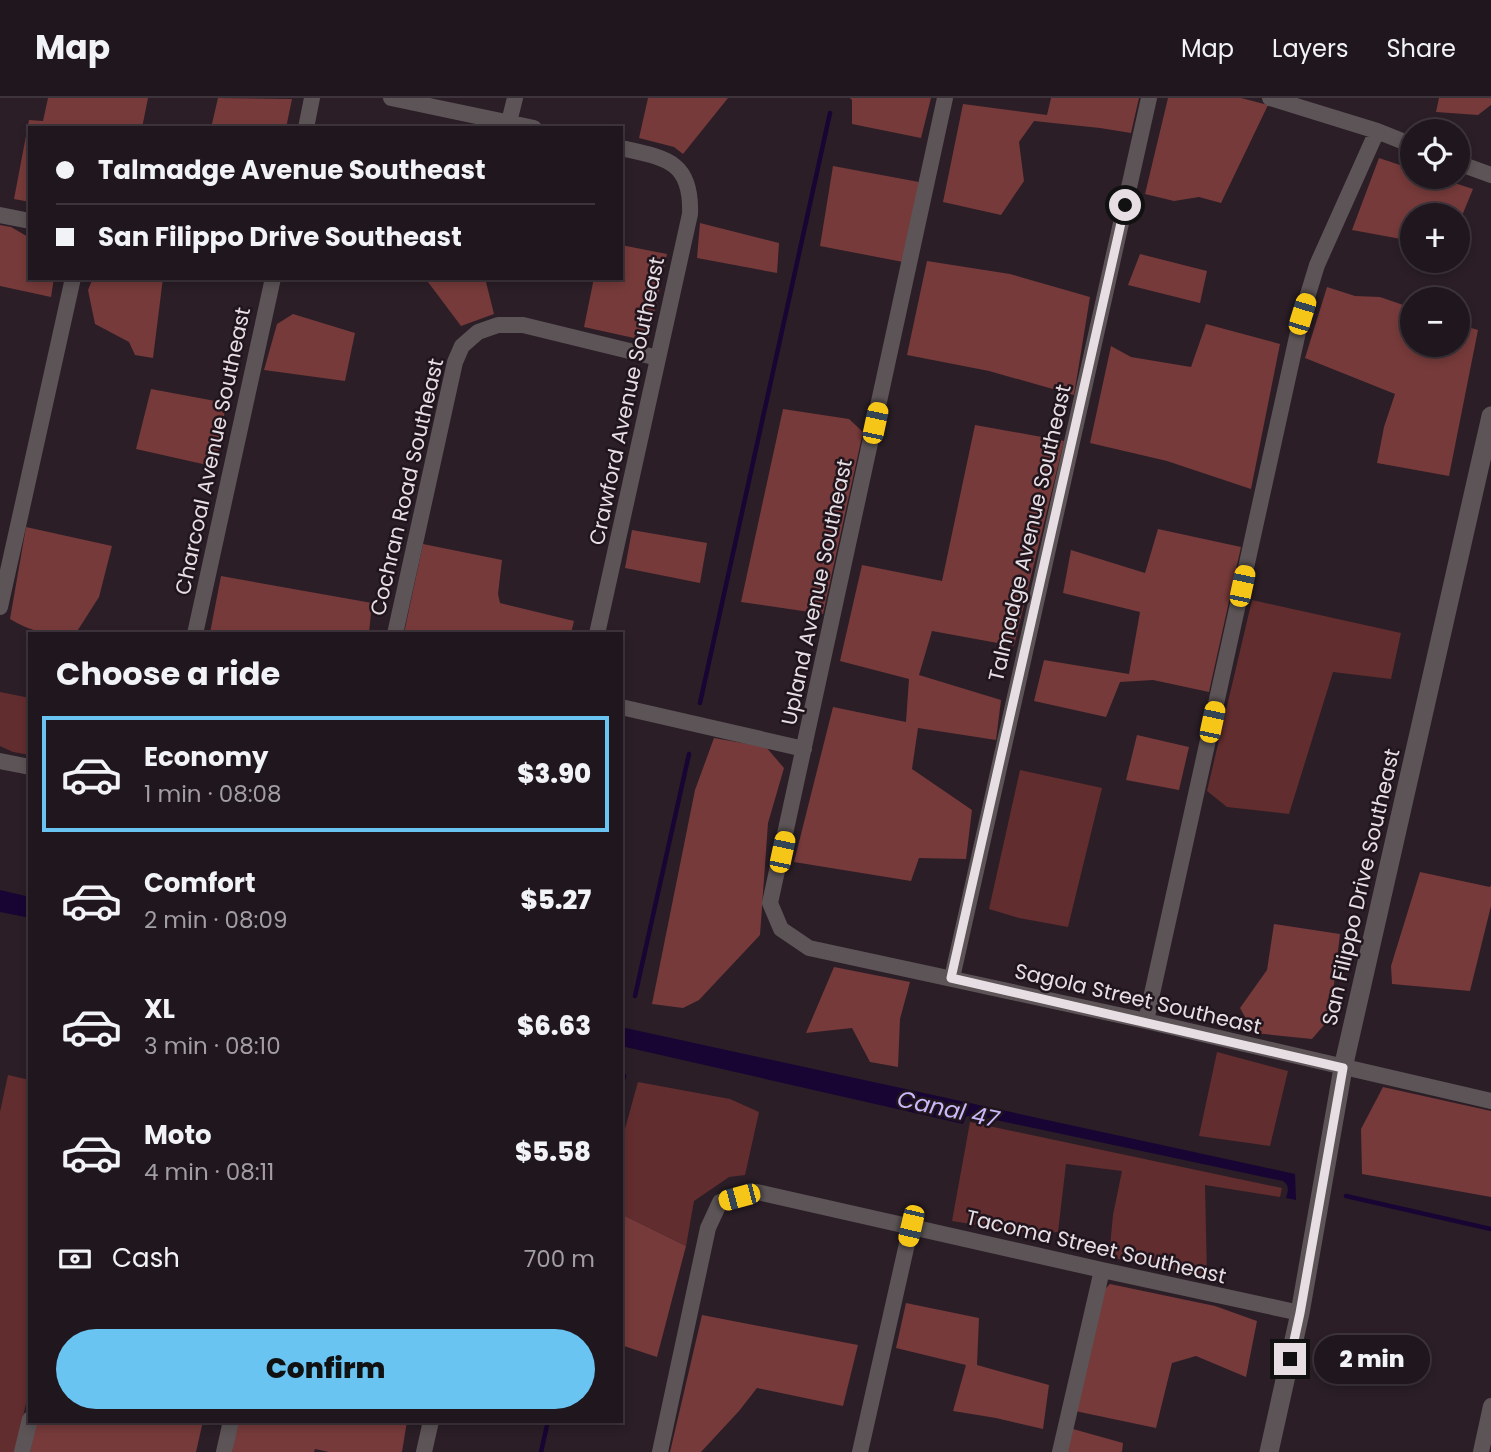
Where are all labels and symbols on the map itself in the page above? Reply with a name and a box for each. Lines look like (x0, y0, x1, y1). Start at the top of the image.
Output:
route start (1109, 189, 1141, 221)
street label: Crawford Avenue Southeast (582, 254, 671, 548)
car (1286, 291, 1319, 337)
street label: Charcoal Avenue Southeast (168, 304, 257, 597)
street label: Cochran Road Southeast (363, 355, 450, 618)
street label: Talmadge Avenue Southeast (981, 381, 1078, 684)
car (861, 400, 890, 446)
street label: Upland Avenue Southeast (774, 456, 859, 728)
car (1228, 563, 1257, 609)
car (1198, 699, 1227, 745)
street label: San Filippo Drive Southeast (1315, 746, 1407, 1028)
car (768, 829, 797, 875)
street label: Sagola Street Southeast (1012, 956, 1264, 1041)
water label: Canal 47 (894, 1083, 1003, 1136)
car (716, 1181, 763, 1213)
street label: Tacoma Street Southeast (963, 1202, 1229, 1291)
car (897, 1203, 926, 1249)
callout: 2 min (1314, 1334, 1430, 1384)
route end (1274, 1343, 1306, 1375)

